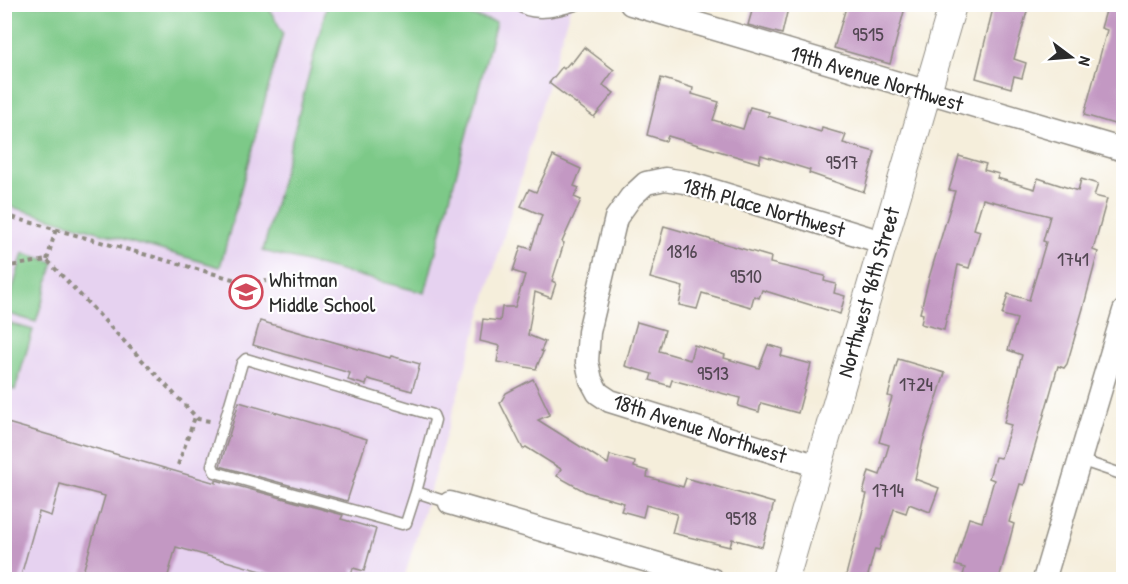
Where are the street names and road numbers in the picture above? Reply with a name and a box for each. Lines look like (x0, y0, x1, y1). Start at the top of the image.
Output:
street label: 19th Avenue Northwest (787, 37, 968, 119)
street label: 18th Place Northwest (679, 169, 849, 245)
street label: Northwest 96th Street (829, 203, 907, 381)
street label: 18th Avenue Northwest (609, 386, 791, 470)

